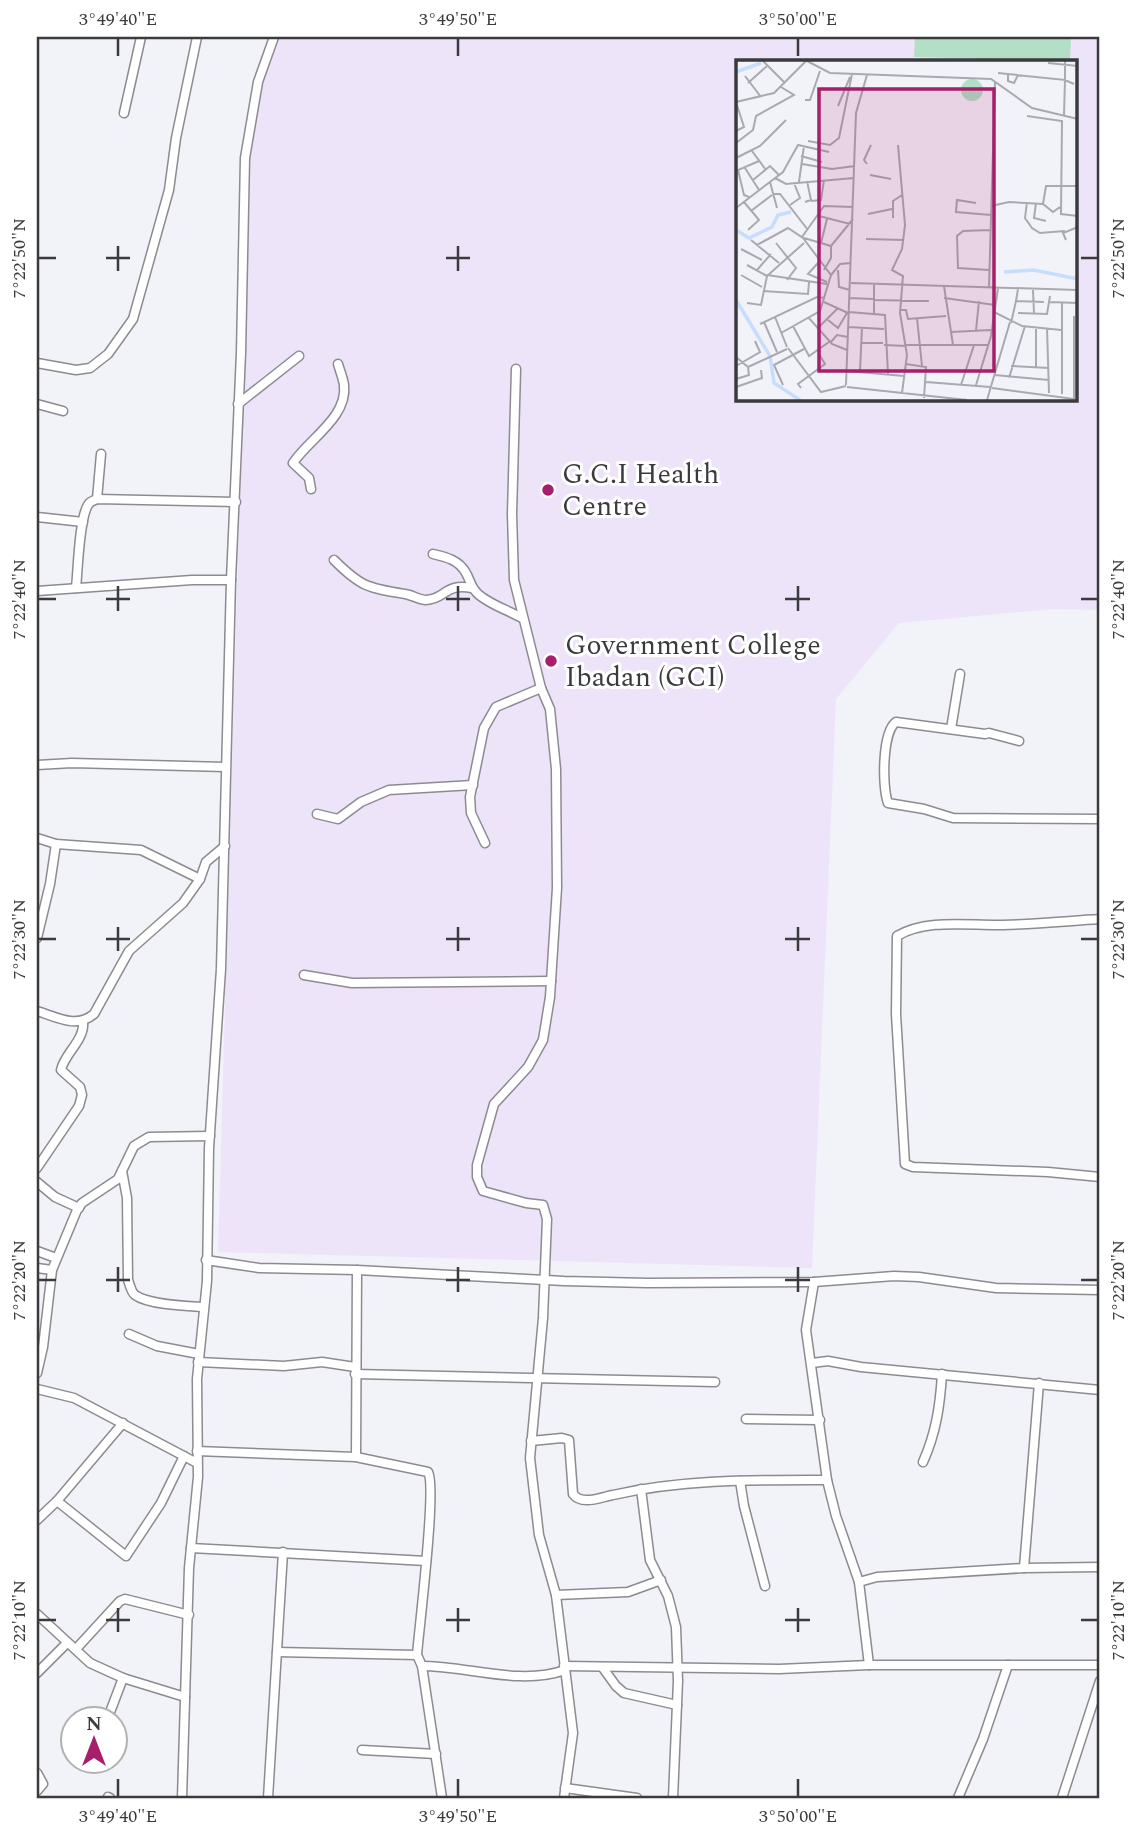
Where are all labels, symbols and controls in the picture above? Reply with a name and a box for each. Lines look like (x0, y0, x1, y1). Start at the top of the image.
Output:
text: 3°49'40"E (79, 6, 157, 33)
text: 3°49'50"E (419, 6, 497, 33)
text: 3°50'00"E (759, 6, 837, 33)
inset map (736, 60, 1078, 401)
text: 7°22'50"N (6, 218, 33, 298)
text: 7°22'50"N (1105, 218, 1132, 298)
place label: G.C.I Health Centre (562, 453, 719, 528)
marker: G.C.I Health Centre (540, 482, 556, 498)
text: 7°22'40"N (6, 559, 33, 639)
text: 7°22'40"N (1105, 559, 1132, 639)
place label: Government College Ibadan (GCI) (565, 624, 821, 699)
marker: Government College Ibadan (GCI) (543, 653, 559, 669)
text: 7°22'30"N (6, 899, 33, 979)
text: 7°22'30"N (1105, 899, 1132, 979)
text: 7°22'20"N (6, 1240, 33, 1320)
text: 7°22'20"N (1105, 1240, 1132, 1320)
text: 7°22'10"N (6, 1580, 33, 1660)
text: 7°22'10"N (1105, 1580, 1132, 1660)
north arrow (60, 1706, 130, 1776)
text: N (86, 1710, 102, 1739)
text: 3°49'40"E (79, 1803, 157, 1830)
text: 3°49'50"E (419, 1803, 497, 1830)
text: 3°50'00"E (759, 1803, 837, 1830)

